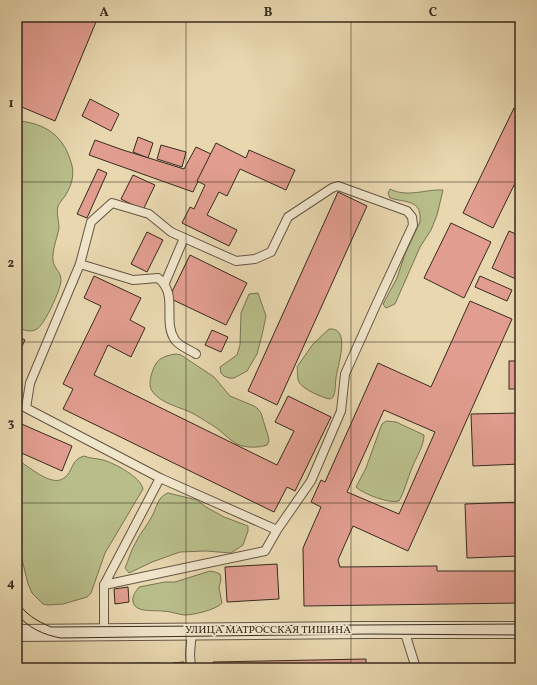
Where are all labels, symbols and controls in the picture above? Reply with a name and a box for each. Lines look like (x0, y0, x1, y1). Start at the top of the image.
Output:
text: A (99, 4, 109, 22)
text: B (264, 4, 273, 22)
text: C (429, 4, 437, 22)
text: 1 (8, 95, 14, 113)
text: 2 (8, 255, 15, 273)
text: 3 (8, 415, 15, 433)
text: 4 (7, 575, 15, 593)
street label: УЛИЦА МАТРОССКАЯ ТИШИНА (185, 623, 351, 638)

